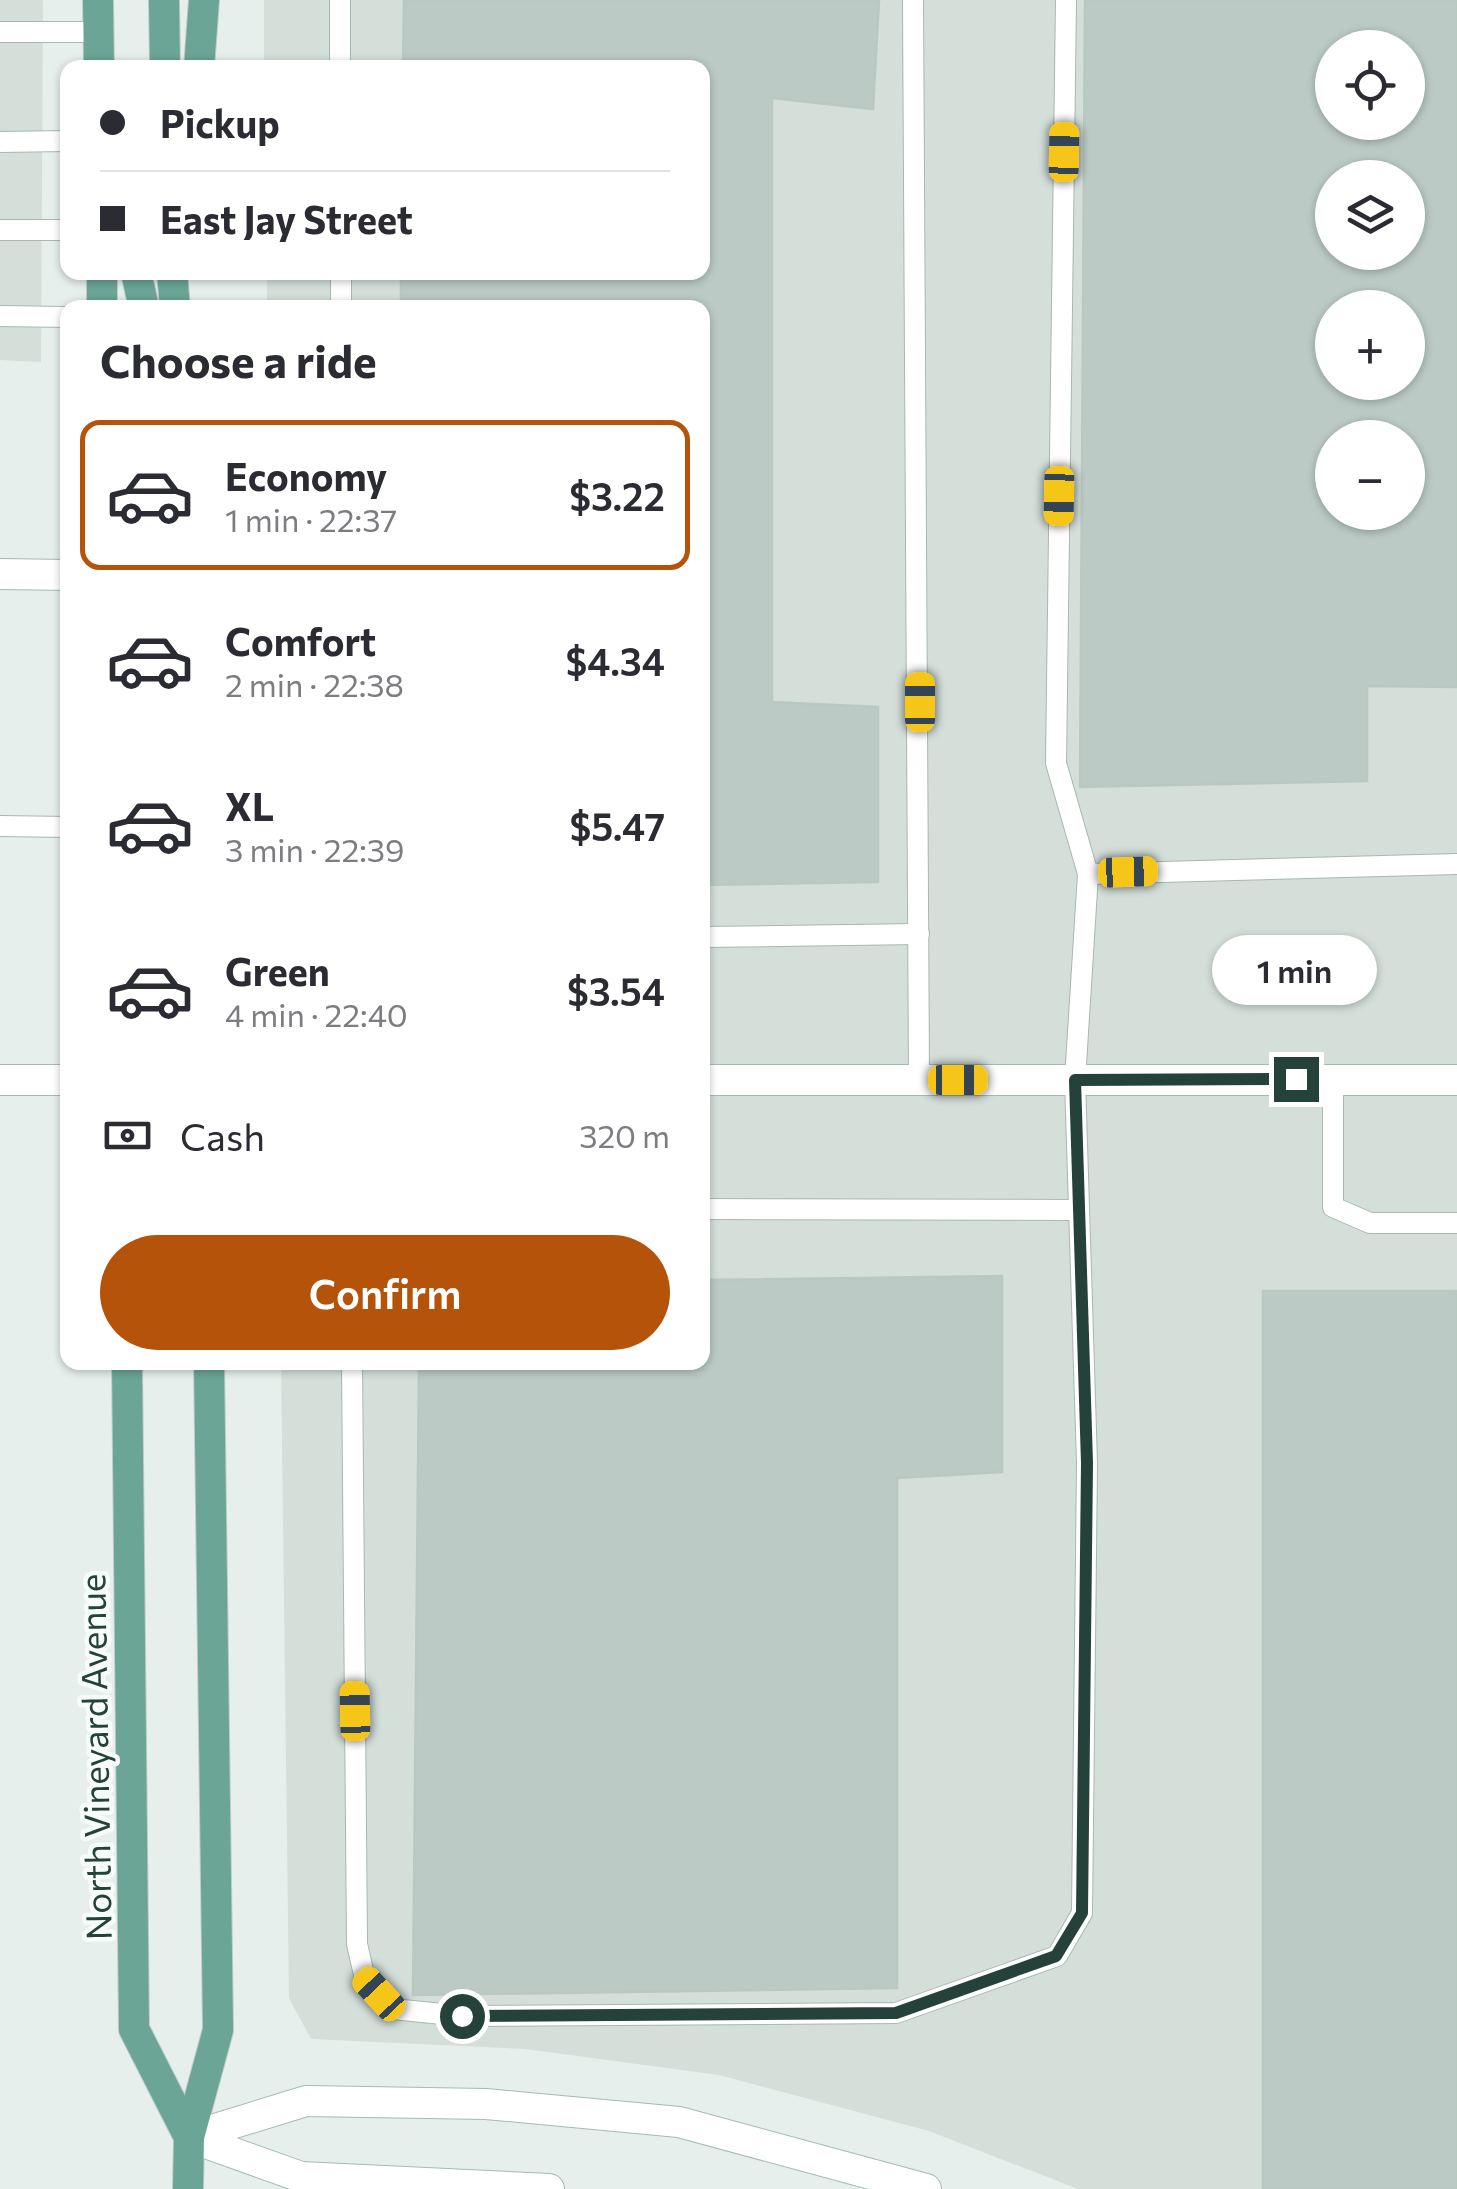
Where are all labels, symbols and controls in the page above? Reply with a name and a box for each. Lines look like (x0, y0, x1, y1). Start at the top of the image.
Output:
map controls (1315, 30, 1425, 530)
button: locate (1315, 30, 1425, 140)
text: Pickup (160, 99, 280, 146)
car (1048, 122, 1080, 182)
button: layers (1315, 160, 1425, 270)
text: East Jay Street (160, 195, 413, 242)
button: + (1315, 290, 1425, 400)
text: Choose a ride (100, 332, 377, 387)
button: − (1315, 420, 1425, 530)
icon: car (105, 450, 195, 540)
text: Economy (225, 452, 387, 499)
car (1043, 466, 1075, 526)
text: $3.22 (569, 472, 665, 519)
text: 1 min · 22:37 (225, 499, 397, 539)
icon: car (105, 615, 195, 705)
text: Comfort (225, 617, 376, 664)
text: $4.34 (566, 637, 665, 684)
text: 2 min · 22:38 (225, 664, 404, 704)
car (905, 672, 935, 732)
icon: car (105, 780, 195, 870)
text: XL (225, 782, 274, 829)
text: $5.47 (570, 802, 665, 849)
text: 3 min · 22:39 (225, 829, 404, 869)
car (1097, 856, 1159, 888)
callout: 1 min (1214, 934, 1378, 1004)
icon: car (105, 945, 195, 1035)
text: Green (225, 947, 330, 994)
text: 1 min (1257, 950, 1332, 990)
text: $3.54 (567, 967, 665, 1014)
text: 4 min · 22:40 (225, 994, 408, 1034)
route end (1274, 1057, 1319, 1102)
car (928, 1065, 988, 1095)
icon: cash (100, 1108, 155, 1163)
text: Cash (180, 1112, 265, 1159)
text: 320 m (579, 1115, 670, 1155)
button: Confirm (100, 1235, 670, 1350)
street label: North Vineyard Avenue (69, 1573, 119, 1941)
car (339, 1681, 371, 1741)
car (348, 1962, 410, 2026)
route start (440, 1994, 485, 2039)

